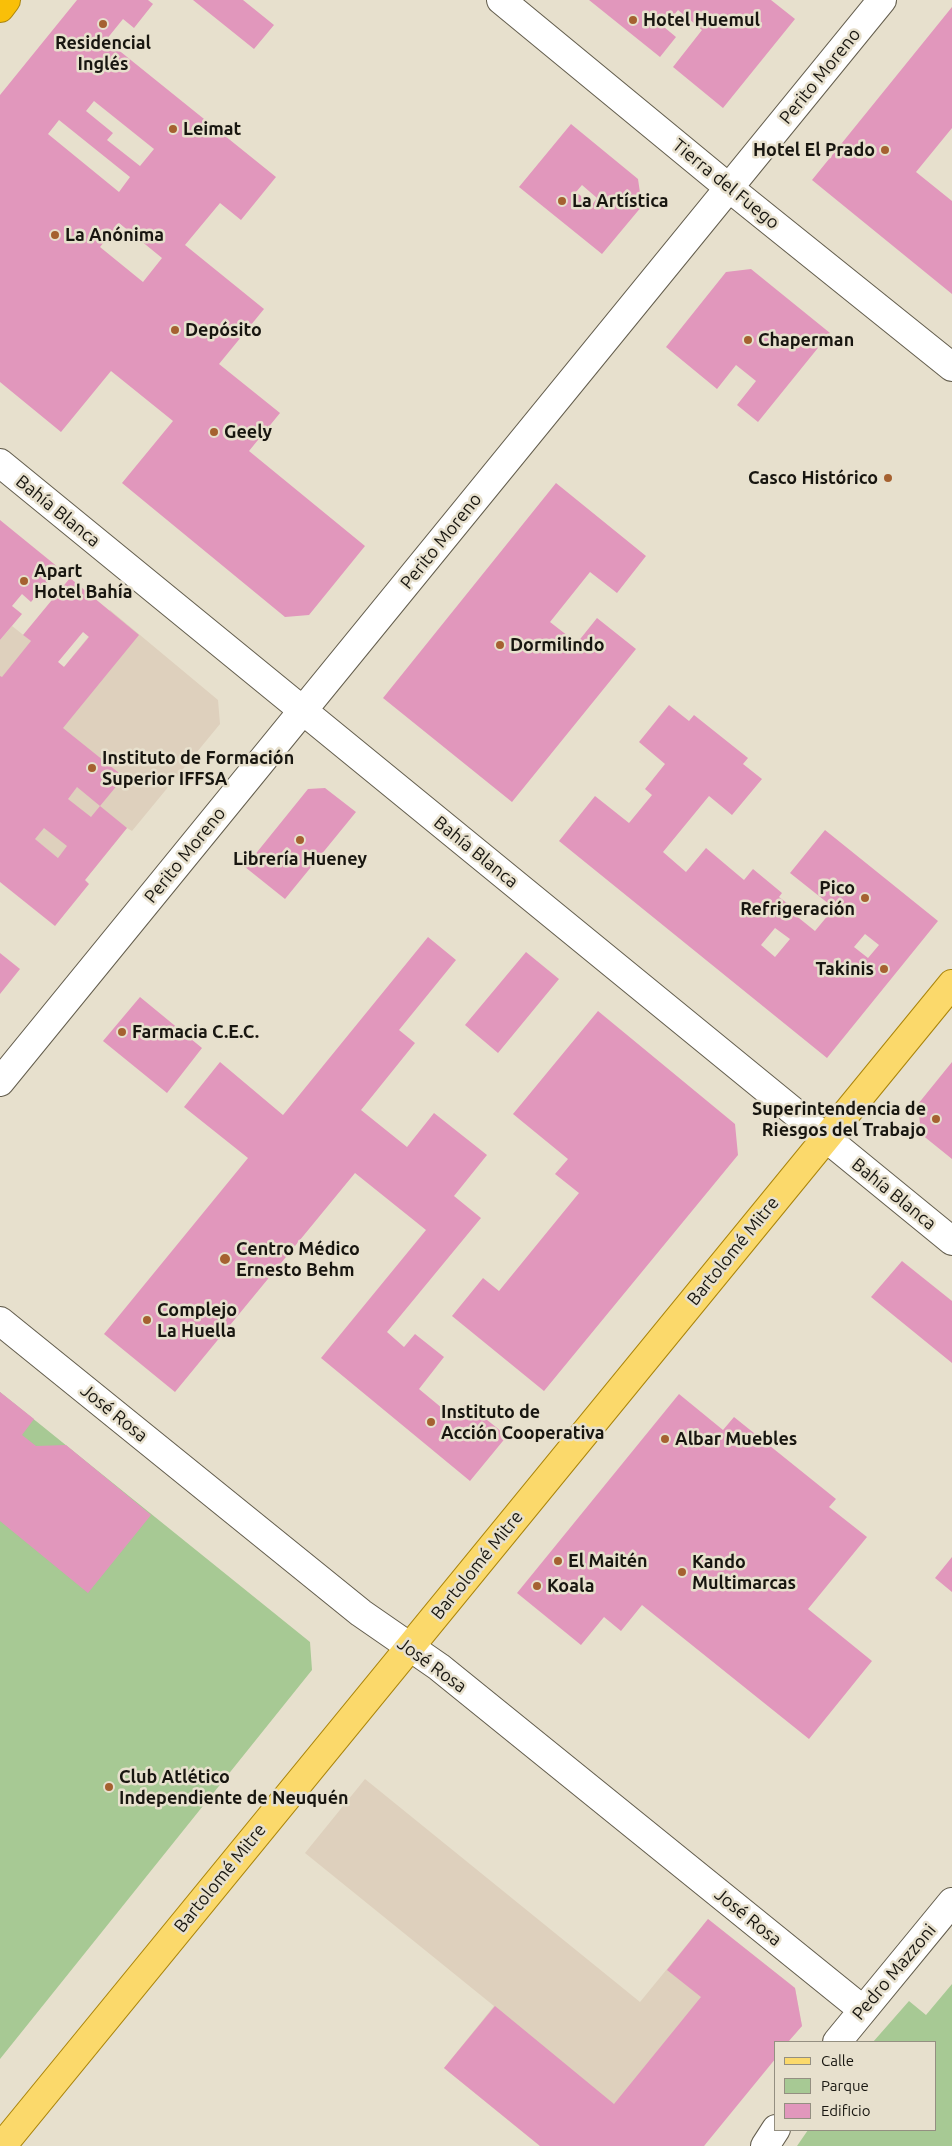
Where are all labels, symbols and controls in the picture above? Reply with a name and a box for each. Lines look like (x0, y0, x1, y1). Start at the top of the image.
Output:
place label: Hotel Huemul (643, 9, 760, 31)
marker: Hotel Huemul (627, 14, 639, 26)
marker: Residencial Inglés (97, 18, 109, 30)
street label: Perito Moreno (775, 24, 865, 128)
place label: Residencial Inglés (55, 32, 151, 74)
place label: Leimat (183, 118, 241, 140)
marker: Leimat (167, 123, 179, 135)
street label: Tierra del Fuego (668, 134, 784, 234)
place label: Hotel El Prado (753, 139, 875, 161)
marker: Hotel El Prado (879, 144, 891, 156)
place label: La Artística (572, 190, 668, 212)
marker: La Artística (556, 195, 568, 207)
place label: La Anónima (65, 224, 164, 246)
marker: La Anónima (49, 229, 61, 241)
place label: Depósito (185, 319, 262, 341)
marker: Depósito (169, 324, 181, 336)
place label: Chaperman (758, 329, 854, 351)
marker: Chaperman (742, 334, 754, 346)
place label: Geely (224, 421, 272, 443)
marker: Geely (208, 426, 220, 438)
place label: Casco Histórico (748, 467, 878, 489)
street label: Bahía Blanca (12, 471, 104, 551)
marker: Casco Histórico (882, 472, 894, 484)
street label: Perito Moreno (396, 489, 486, 593)
place label: Apart Hotel Bahía (34, 560, 132, 602)
marker: Apart Hotel Bahía (18, 575, 30, 587)
place label: Dormilindo (510, 634, 604, 656)
marker: Dormilindo (494, 639, 506, 651)
place label: Instituto de Formación Superior IFFSA (102, 747, 294, 790)
marker: Instituto de Formación Superior IFFSA (86, 762, 98, 774)
street label: Perito Moreno (140, 803, 230, 907)
street label: Bahía Blanca (430, 812, 522, 892)
marker: Librería Hueney (294, 834, 306, 846)
place label: Librería Hueney (233, 848, 367, 870)
place label: Pico Refrigeración (740, 877, 855, 920)
marker: Pico Refrigeración (859, 892, 871, 904)
place label: Takinis (815, 958, 874, 980)
marker: Takinis (878, 963, 890, 975)
place label: Farmacia C.E.C. (132, 1021, 259, 1043)
marker: Farmacia C.E.C. (116, 1026, 128, 1038)
place label: Superintendencia de Riesgos del Trabajo (752, 1098, 926, 1140)
marker: Superintendencia de Riesgos del Trabajo (930, 1113, 942, 1125)
street label: Bahía Blanca (848, 1154, 940, 1234)
street label: Bartolomé Mitre (683, 1192, 783, 1310)
place label: Centro Médico Ernesto Behm (236, 1238, 360, 1280)
marker: Centro Médico Ernesto Behm (218, 1252, 232, 1266)
place label: Complejo La Huella (157, 1299, 237, 1342)
marker: Complejo La Huella (141, 1314, 153, 1326)
street label: José Rosa (76, 1379, 152, 1447)
place label: Instituto de Acción Cooperativa (441, 1401, 604, 1444)
marker: Instituto de Acción Cooperativa (425, 1416, 437, 1428)
place label: Albar Muebles (675, 1428, 797, 1450)
marker: Albar Muebles (659, 1433, 671, 1445)
street label: Bartolomé Mitre (427, 1506, 527, 1624)
place label: El Maitén (568, 1550, 648, 1572)
place label: Kando Multimarcas (692, 1551, 796, 1594)
marker: El Maitén (552, 1555, 564, 1567)
marker: Kando Multimarcas (676, 1566, 688, 1578)
place label: Koala (547, 1575, 594, 1597)
marker: Koala (531, 1580, 543, 1592)
street label: José Rosa (393, 1633, 471, 1697)
place label: Club Atlético Independiente de Neuquén (119, 1766, 349, 1808)
marker: Club Atlético Independiente de Neuquén (103, 1781, 115, 1793)
street label: Bartolomé Mitre (170, 1819, 270, 1937)
street label: José Rosa (710, 1883, 786, 1951)
street label: Pedro Mazzoni (848, 1920, 940, 2024)
legend (774, 2041, 937, 2131)
text: Calle (821, 2052, 854, 2069)
text: Parque (821, 2077, 869, 2094)
text: Edificio (821, 2102, 870, 2119)

